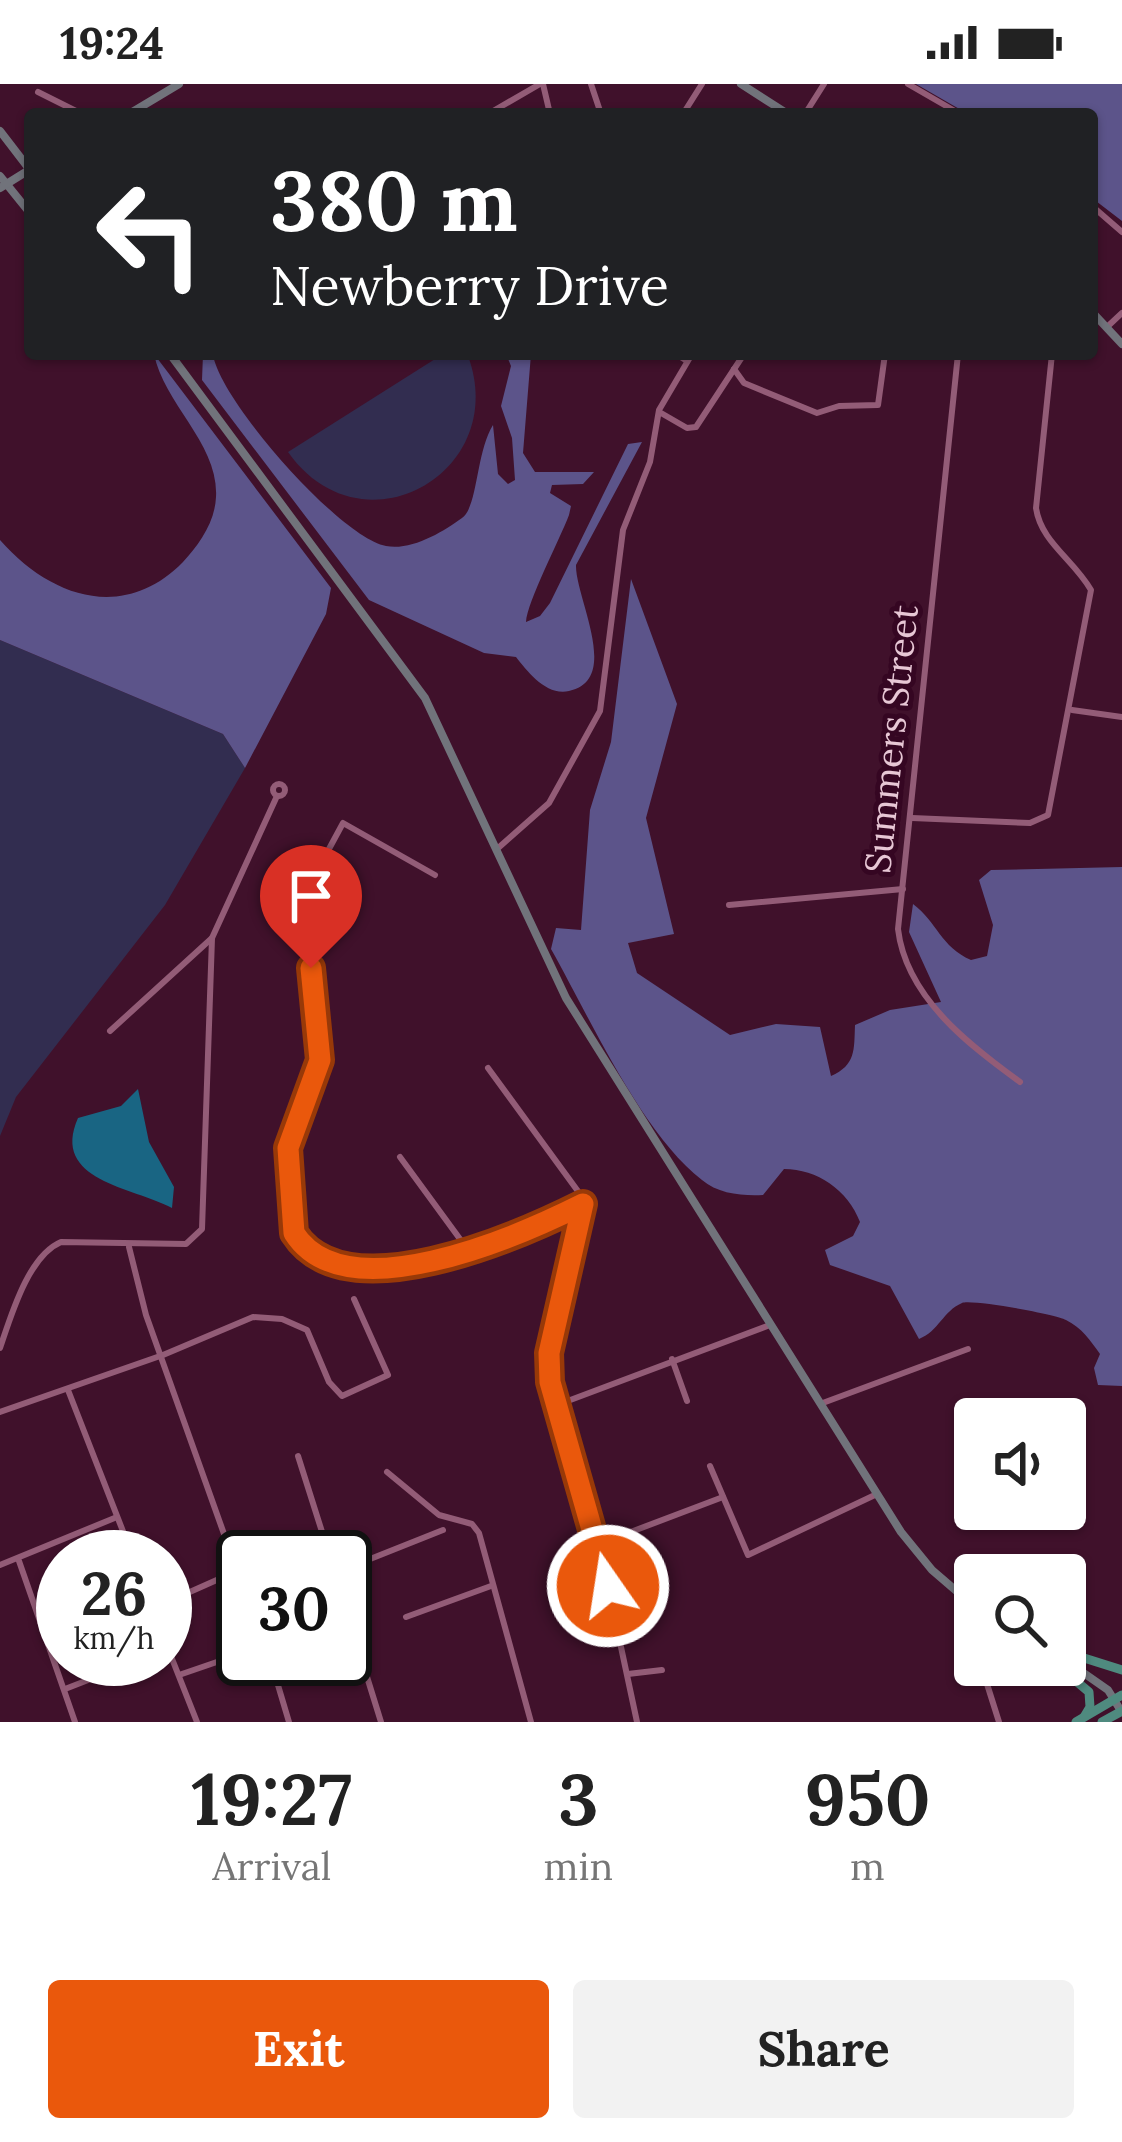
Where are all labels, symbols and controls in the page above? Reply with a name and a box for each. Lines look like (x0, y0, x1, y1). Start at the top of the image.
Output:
text: 19:24 (60, 14, 164, 71)
text: 380 m (270, 146, 518, 254)
icon: left (72, 156, 228, 312)
text: Newberry Drive (270, 251, 669, 320)
street label: Summers Street (854, 603, 928, 875)
pin (260, 845, 362, 968)
icon: arrive (278, 863, 344, 929)
map controls (954, 1398, 1086, 1686)
button: sound (954, 1398, 1086, 1530)
position arrow (545, 1523, 671, 1649)
speed limit sign: 30 (216, 1530, 372, 1686)
button: search (954, 1554, 1086, 1686)
text: 26 (81, 1555, 147, 1631)
text: km/h (73, 1619, 155, 1657)
text: 19:27 (191, 1753, 352, 1845)
text: 3 (558, 1753, 598, 1845)
text: 950 (804, 1753, 931, 1845)
text: Arrival (212, 1841, 331, 1891)
text: min (544, 1841, 613, 1891)
text: m (850, 1841, 885, 1891)
button: Exit (48, 1980, 549, 2118)
button: Share (573, 1980, 1074, 2118)

